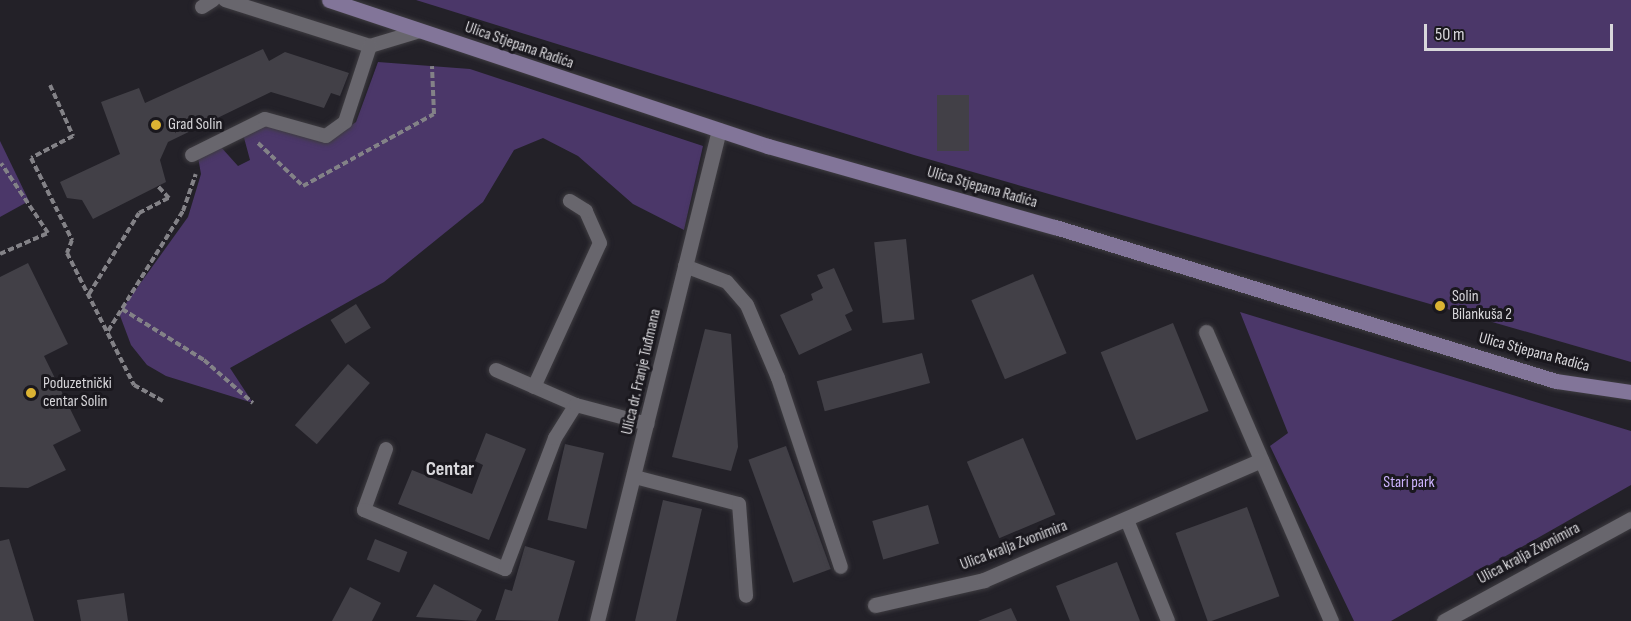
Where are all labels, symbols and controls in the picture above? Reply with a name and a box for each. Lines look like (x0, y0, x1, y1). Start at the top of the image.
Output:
scale bar (1427, 12, 1616, 50)
street label: Ulica Stjepana Radića (462, 18, 576, 74)
text: 50 m (1435, 24, 1465, 45)
place label: Grad Solin (168, 115, 222, 135)
marker: Grad Solin (149, 118, 163, 132)
street label: Ulica Stjepana Radića (925, 163, 1039, 213)
place label: Solin Bilankuša 2 (1452, 287, 1512, 325)
marker: Solin Bilankuša 2 (1433, 299, 1447, 313)
street label: Ulica dr. Franje Tuđmana (618, 307, 666, 437)
street label: Ulica Stjepana Radića (1477, 329, 1591, 377)
place label: Poduzetnički centar Solin (43, 374, 112, 412)
marker: Poduzetnički centar Solin (24, 386, 38, 400)
district label: Centar (426, 457, 474, 481)
park label: Stari park (1383, 473, 1435, 493)
street label: Ulica kralja Zvonimira (958, 517, 1070, 575)
street label: Ulica kralja Zvonimira (1475, 519, 1583, 589)

